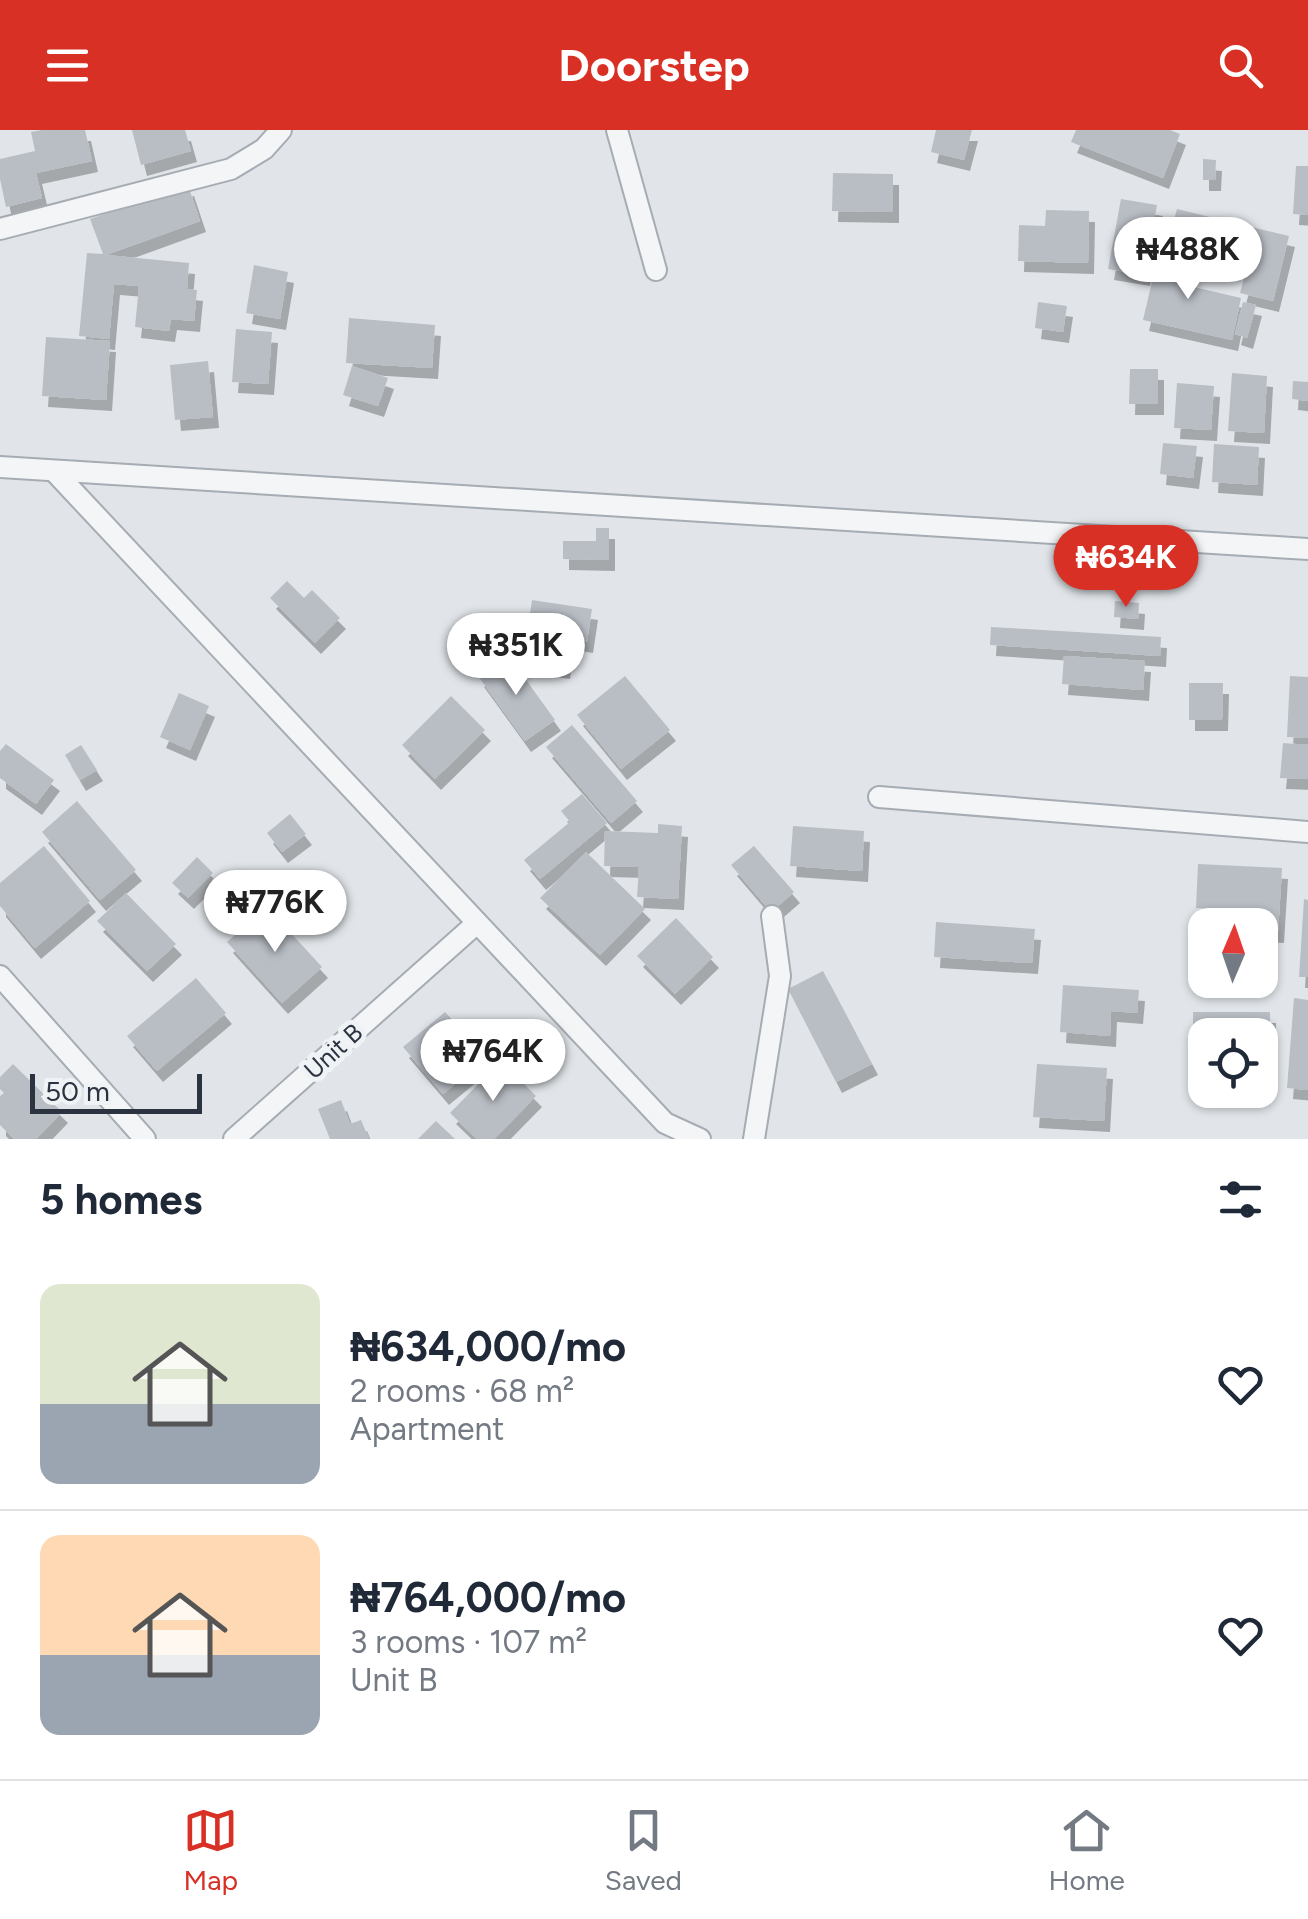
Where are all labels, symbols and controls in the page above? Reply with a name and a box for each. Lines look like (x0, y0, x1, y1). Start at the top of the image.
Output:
icon: menu (40, 38, 95, 93)
text: Doorstep (558, 38, 750, 92)
icon: search (1213, 38, 1268, 93)
pin: ₦488K (1118, 217, 1258, 302)
text: ₦488K (1136, 230, 1240, 268)
pin: ₦634K (1056, 525, 1196, 610)
text: ₦634K (1075, 538, 1177, 576)
pin: ₦351K (446, 613, 586, 698)
text: ₦351K (469, 626, 563, 664)
pin: ₦776K (205, 870, 345, 955)
text: ₦776K (226, 883, 324, 921)
north arrow (1188, 908, 1278, 998)
map controls (1188, 908, 1278, 1108)
street label: Unit B (298, 1017, 368, 1085)
button: locate (1188, 1018, 1278, 1108)
pin: ₦764K (423, 1019, 563, 1104)
text: ₦764K (442, 1032, 544, 1070)
scale bar (30, 1069, 202, 1114)
text: 50 m (45, 1074, 110, 1108)
icon: filters (1213, 1172, 1268, 1227)
text: 5 homes (40, 1174, 202, 1225)
text: ₦634,000/mo (350, 1321, 626, 1372)
icon: home (120, 1324, 240, 1444)
icon: heart (1213, 1357, 1268, 1412)
text: 2 rooms · 68 m² (350, 1372, 574, 1410)
text: Apartment (350, 1410, 504, 1448)
text: ₦764,000/mo (350, 1572, 626, 1623)
icon: home (120, 1575, 240, 1695)
icon: heart (1213, 1608, 1268, 1663)
text: 3 rooms · 107 m² (350, 1623, 587, 1661)
text: Unit B (350, 1661, 437, 1699)
tab: Map (183, 1803, 238, 1897)
tab: Saved (605, 1803, 682, 1897)
tab: Home (1048, 1803, 1125, 1897)

